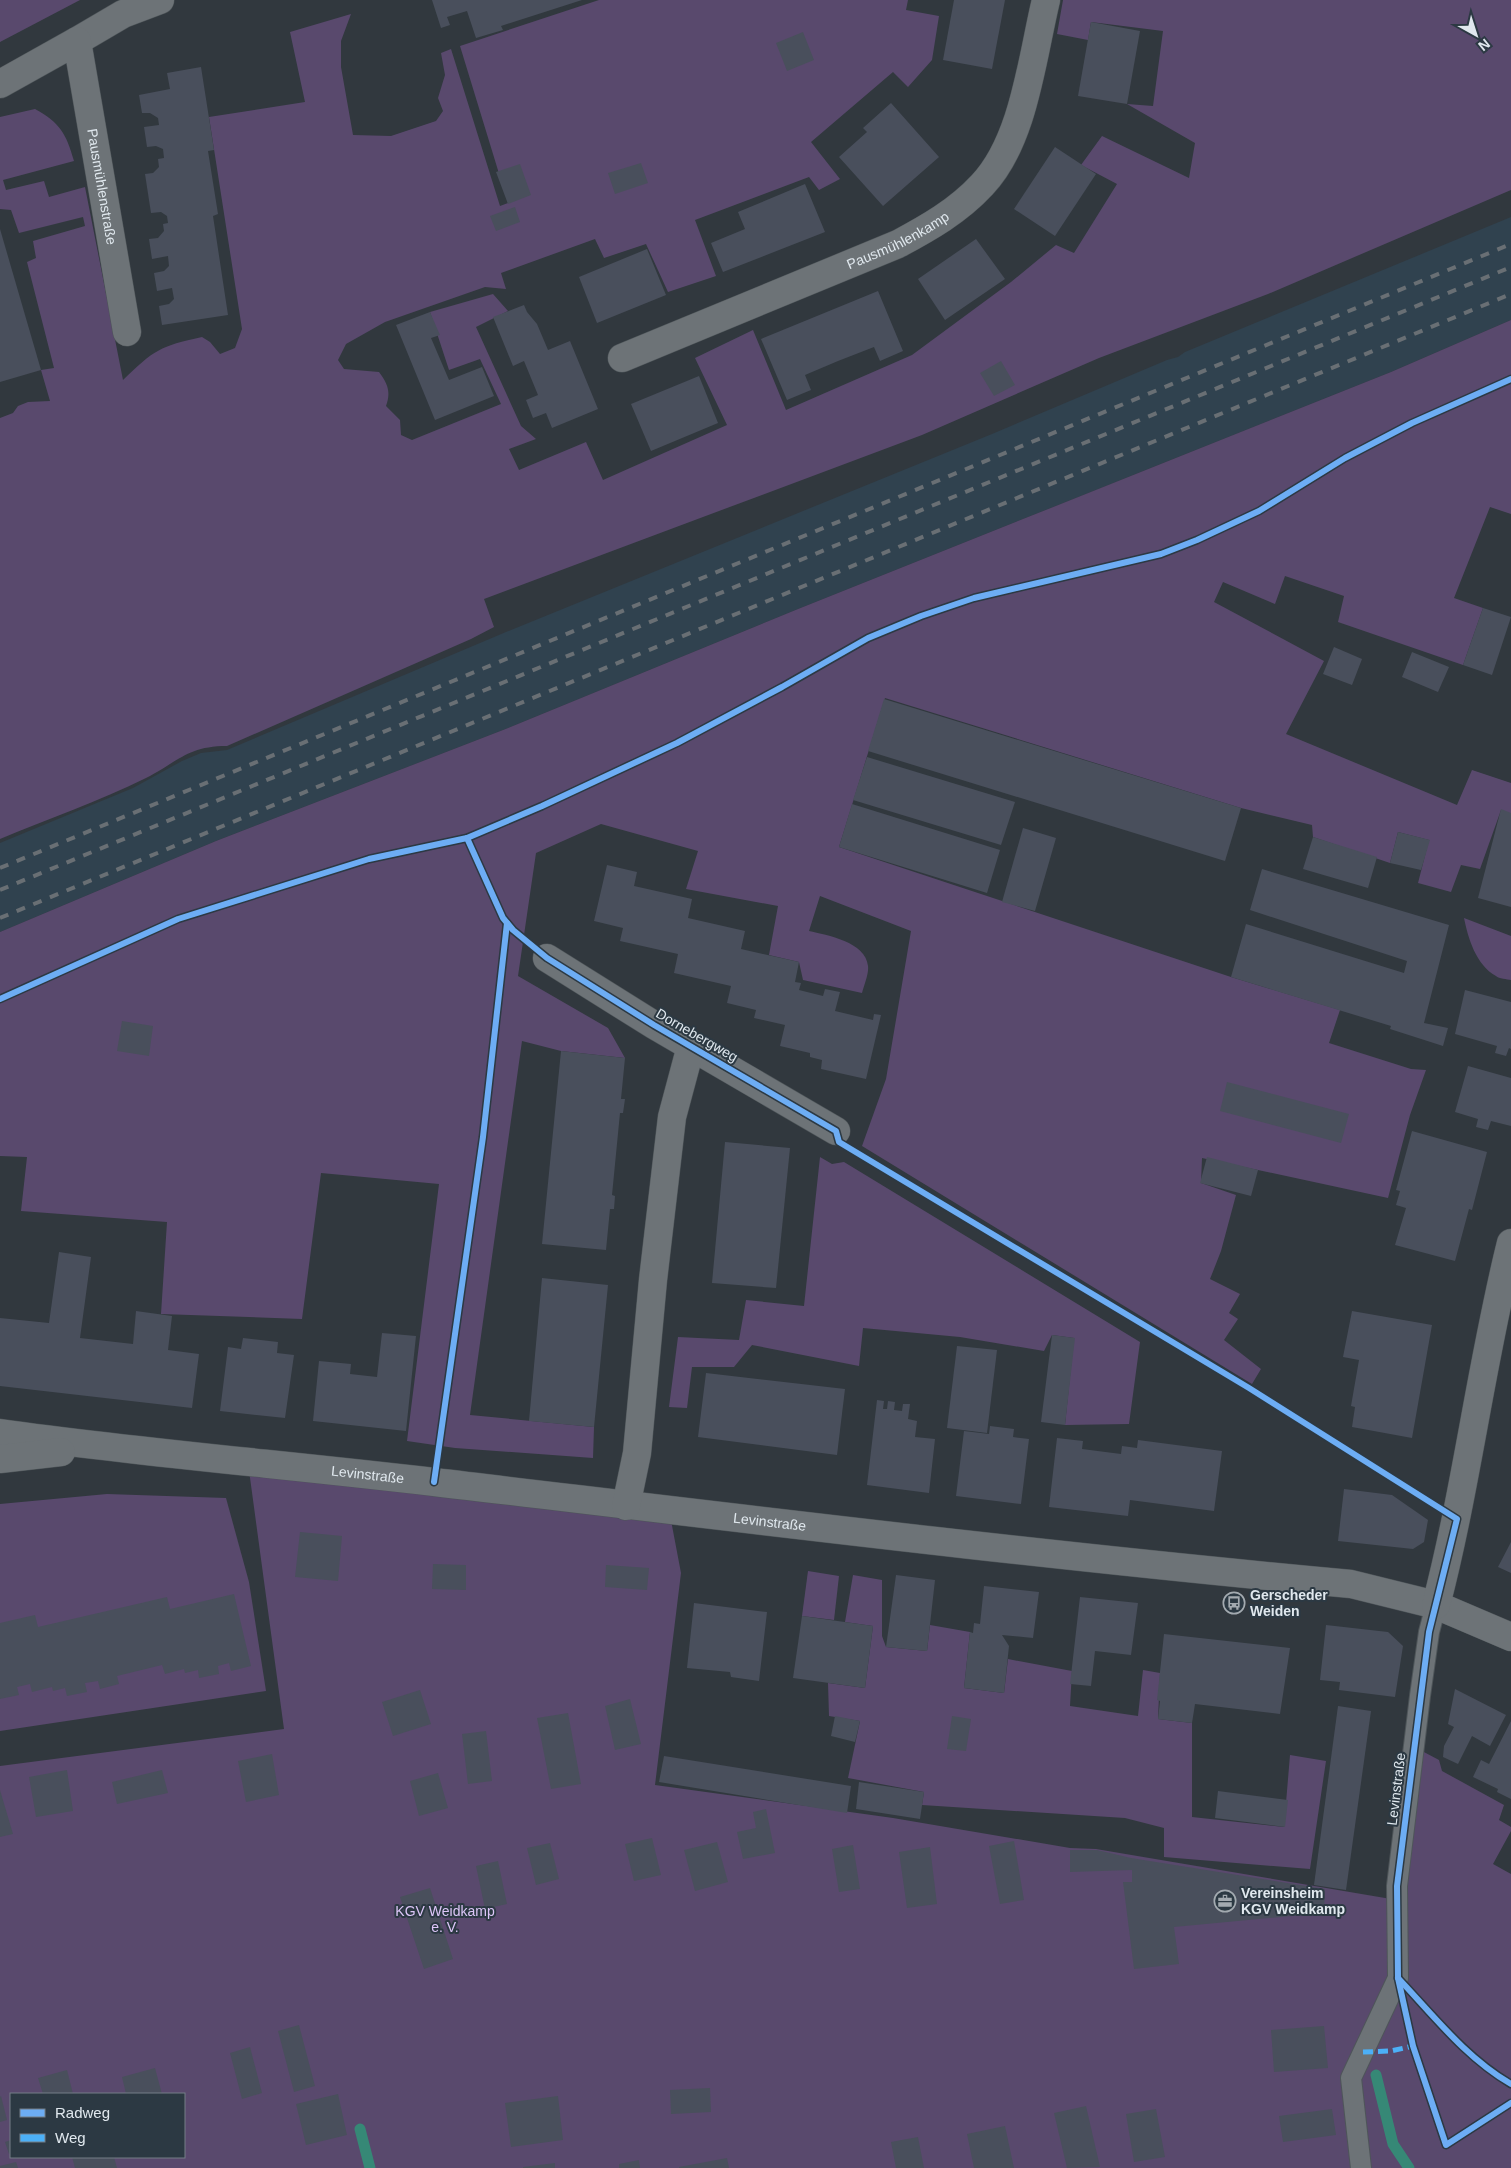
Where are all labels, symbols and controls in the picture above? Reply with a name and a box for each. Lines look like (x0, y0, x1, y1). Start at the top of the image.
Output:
north arrow (1451, 10, 1501, 60)
text: N (1475, 36, 1493, 55)
street label: Pausmühlenstraße (84, 127, 120, 246)
street label: Pausmühlenkamp (844, 208, 952, 272)
street label: Dornebergweg (653, 1005, 741, 1065)
street label: Levinstraße (330, 1463, 405, 1487)
street label: Levinstraße (732, 1510, 807, 1534)
place label: Gerscheder Weiden (1250, 1587, 1328, 1619)
bus stop icon: Gerscheder Weiden (1222, 1591, 1246, 1615)
street label: Levinstraße (1384, 1752, 1408, 1826)
place label: Vereinsheim KGV Weidkamp (1241, 1885, 1345, 1917)
office icon: Vereinsheim KGV Weidkamp (1213, 1889, 1237, 1913)
park label: KGV Weidkamp e. V. (395, 1903, 495, 1935)
legend (10, 2093, 185, 2158)
text: Radweg (55, 2104, 110, 2121)
text: Weg (55, 2129, 86, 2146)

